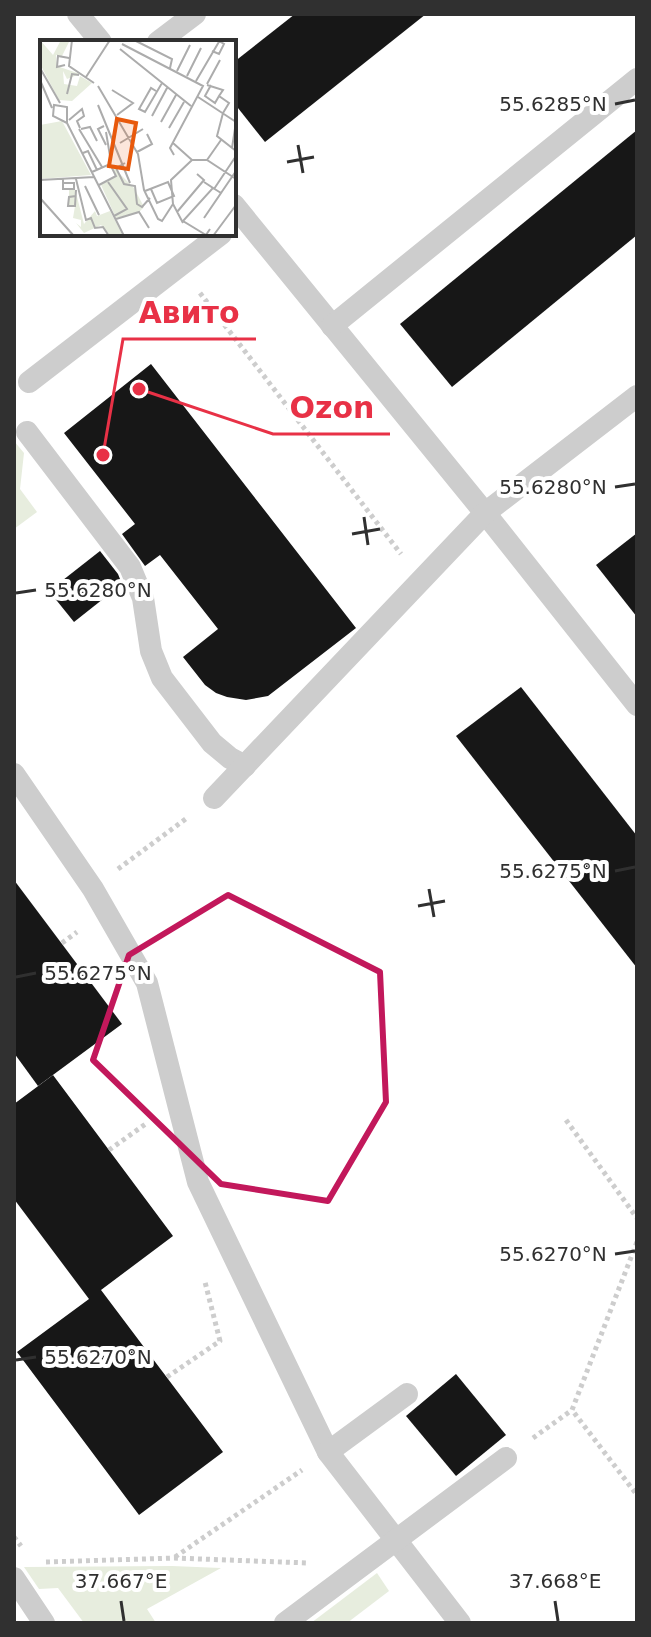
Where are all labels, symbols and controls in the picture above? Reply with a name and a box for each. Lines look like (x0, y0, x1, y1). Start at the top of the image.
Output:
inset map (40, 40, 236, 236)
text: 55.6285°N (499, 92, 607, 116)
callout: Авито (123, 285, 256, 339)
text: Авито (138, 295, 240, 330)
callout: Ozon (273, 380, 390, 434)
text: Ozon (290, 390, 374, 425)
text: 55.6280°N (499, 475, 607, 499)
text: 55.6280°N (44, 578, 152, 602)
text: 55.6275°N (499, 859, 607, 883)
text: 55.6275°N (44, 961, 152, 985)
text: 55.6270°N (499, 1242, 607, 1266)
text: 55.6270°N (44, 1345, 152, 1369)
text: 37.667°E (75, 1569, 167, 1593)
text: 37.668°E (509, 1569, 601, 1593)

